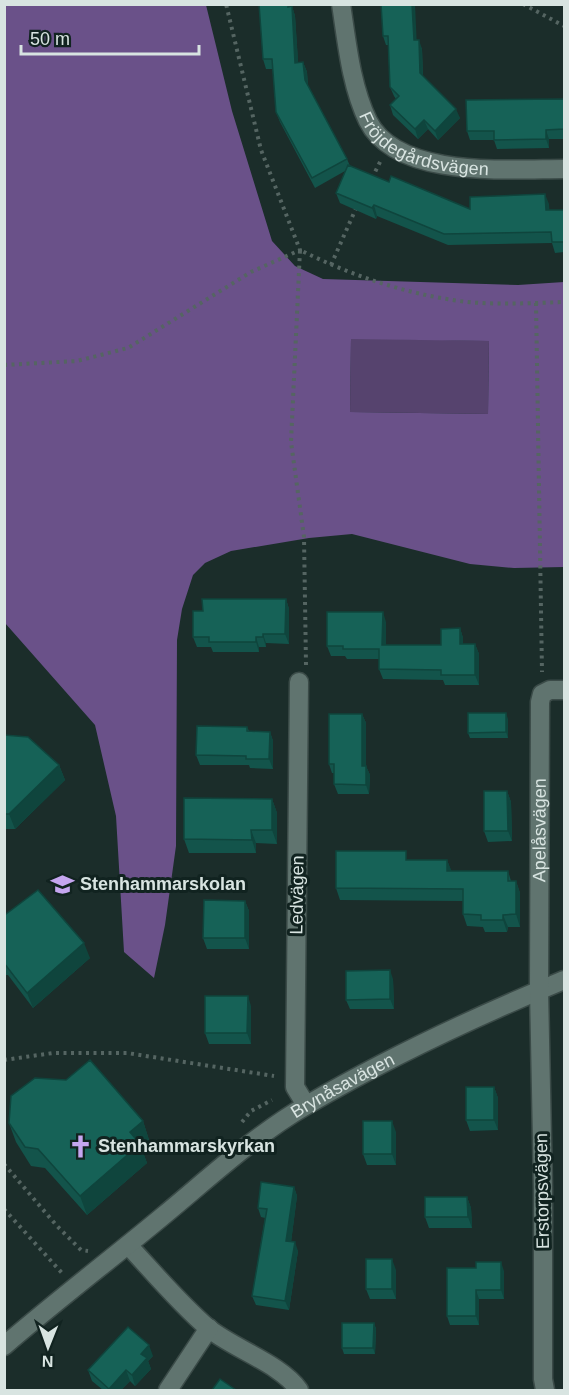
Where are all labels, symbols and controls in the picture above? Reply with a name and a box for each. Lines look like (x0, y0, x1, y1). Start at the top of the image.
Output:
scale bar (21, 18, 200, 56)
text: 50 m (30, 29, 70, 49)
street label: Fröjdegårdsvägen (355, 109, 489, 179)
street label: Apelåsvägen (529, 778, 550, 882)
street label: Ledvägen (286, 855, 308, 935)
school or university icon: Stenhammarskolan (49, 871, 75, 897)
place label: Stenhammarskolan (80, 874, 246, 894)
street label: Brynåsavägen (287, 1049, 398, 1122)
church icon: Stenhammarskyrkan (67, 1133, 93, 1159)
street label: Erstorpsvägen (531, 1133, 553, 1249)
place label: Stenhammarskyrkan (98, 1136, 275, 1156)
north arrow (18, 1317, 78, 1377)
text: N (42, 1353, 54, 1370)

